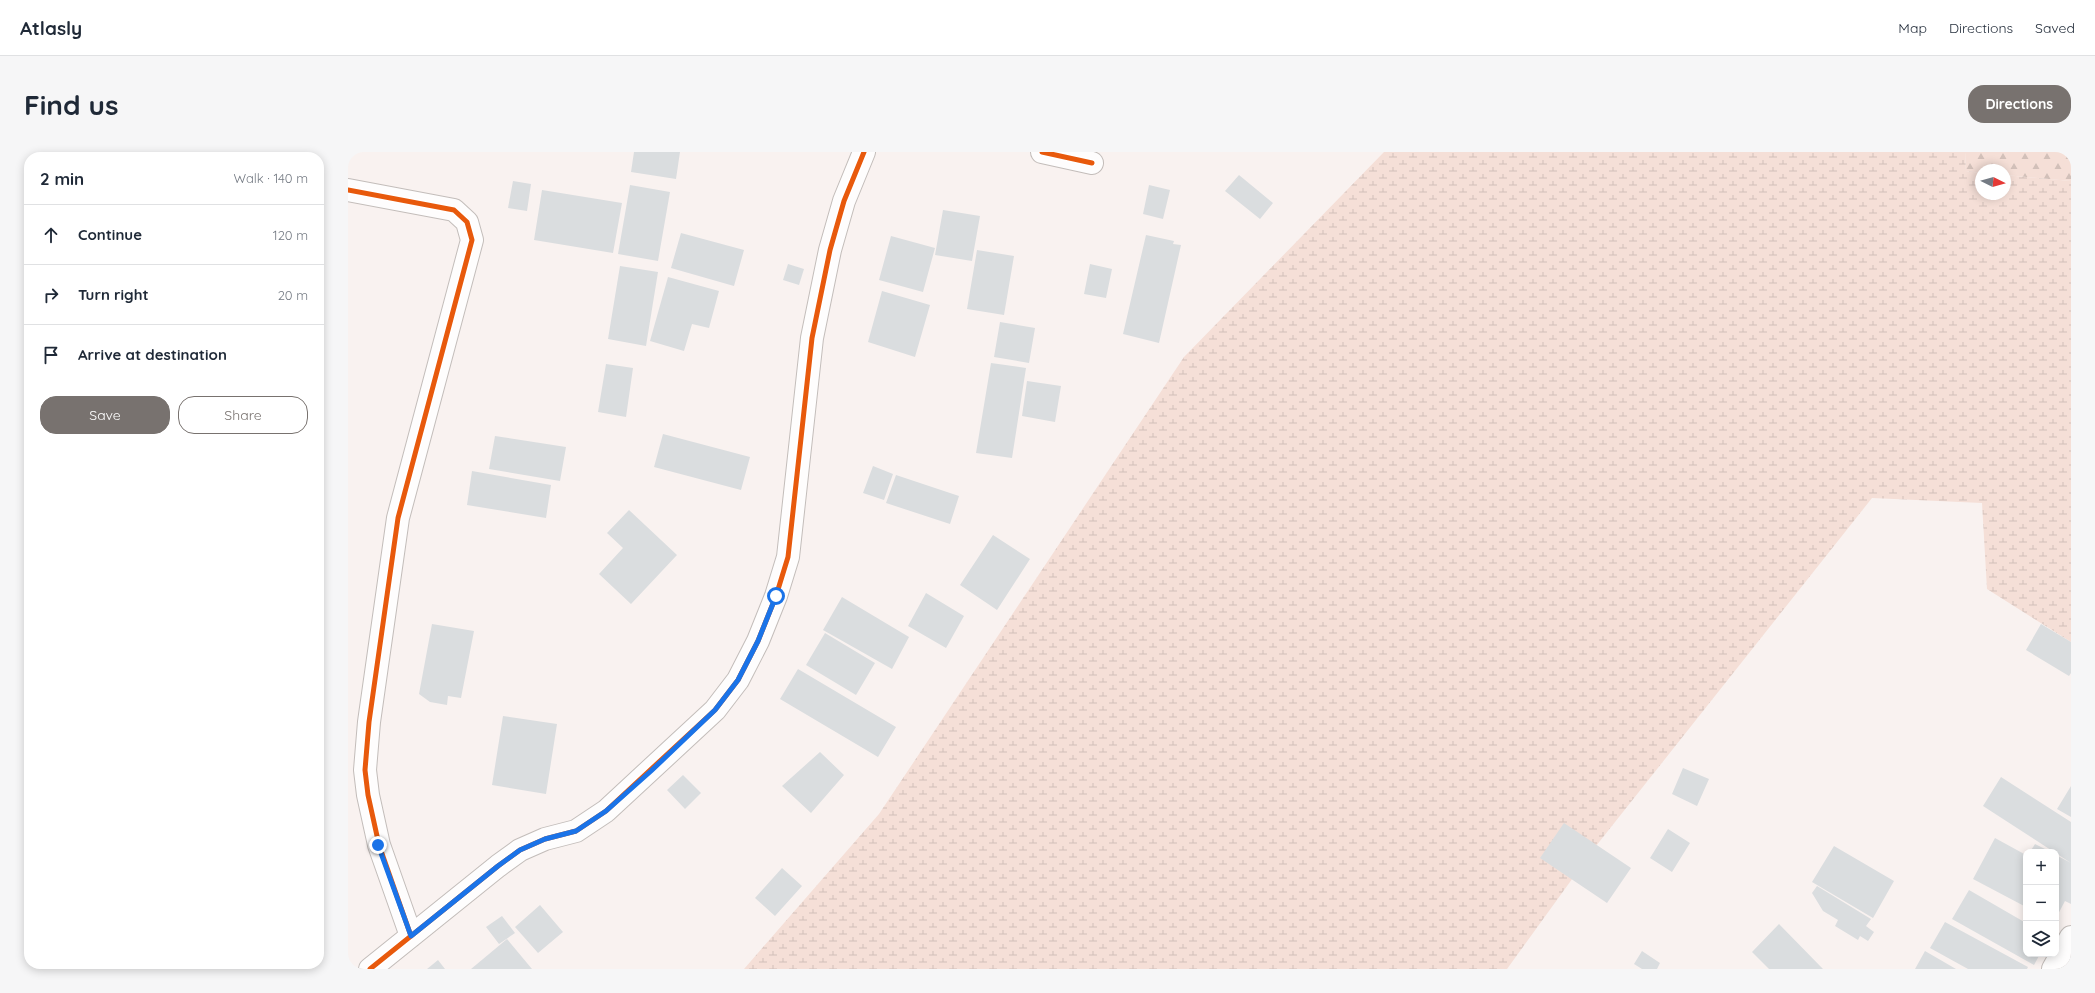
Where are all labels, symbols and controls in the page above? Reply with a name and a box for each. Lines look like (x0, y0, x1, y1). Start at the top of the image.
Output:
text: Atlasly (20, 16, 82, 40)
text: Map (1898, 19, 1927, 37)
text: Directions (1949, 19, 2013, 37)
text: Saved (2035, 19, 2075, 37)
button: Directions (1968, 85, 2071, 123)
text: Find us (24, 87, 118, 122)
north arrow (1975, 164, 2011, 200)
text: 2 min (40, 168, 84, 189)
text: Walk · 140 m (233, 170, 308, 186)
icon: ahead (40, 224, 62, 246)
text: Continue (78, 225, 142, 244)
text: 120 m (273, 227, 308, 243)
icon: right (40, 284, 62, 306)
text: Turn right (78, 285, 149, 304)
text: 20 m (278, 287, 308, 303)
icon: arrive (40, 344, 62, 366)
text: Arrive at destination (78, 345, 227, 364)
button: Save (40, 396, 170, 434)
button: Share (178, 396, 308, 434)
route start (767, 587, 785, 605)
route end (369, 836, 387, 854)
map controls (2023, 849, 2059, 957)
button: + (2023, 849, 2059, 885)
button: − (2023, 885, 2059, 921)
button: layers (2023, 921, 2059, 957)

